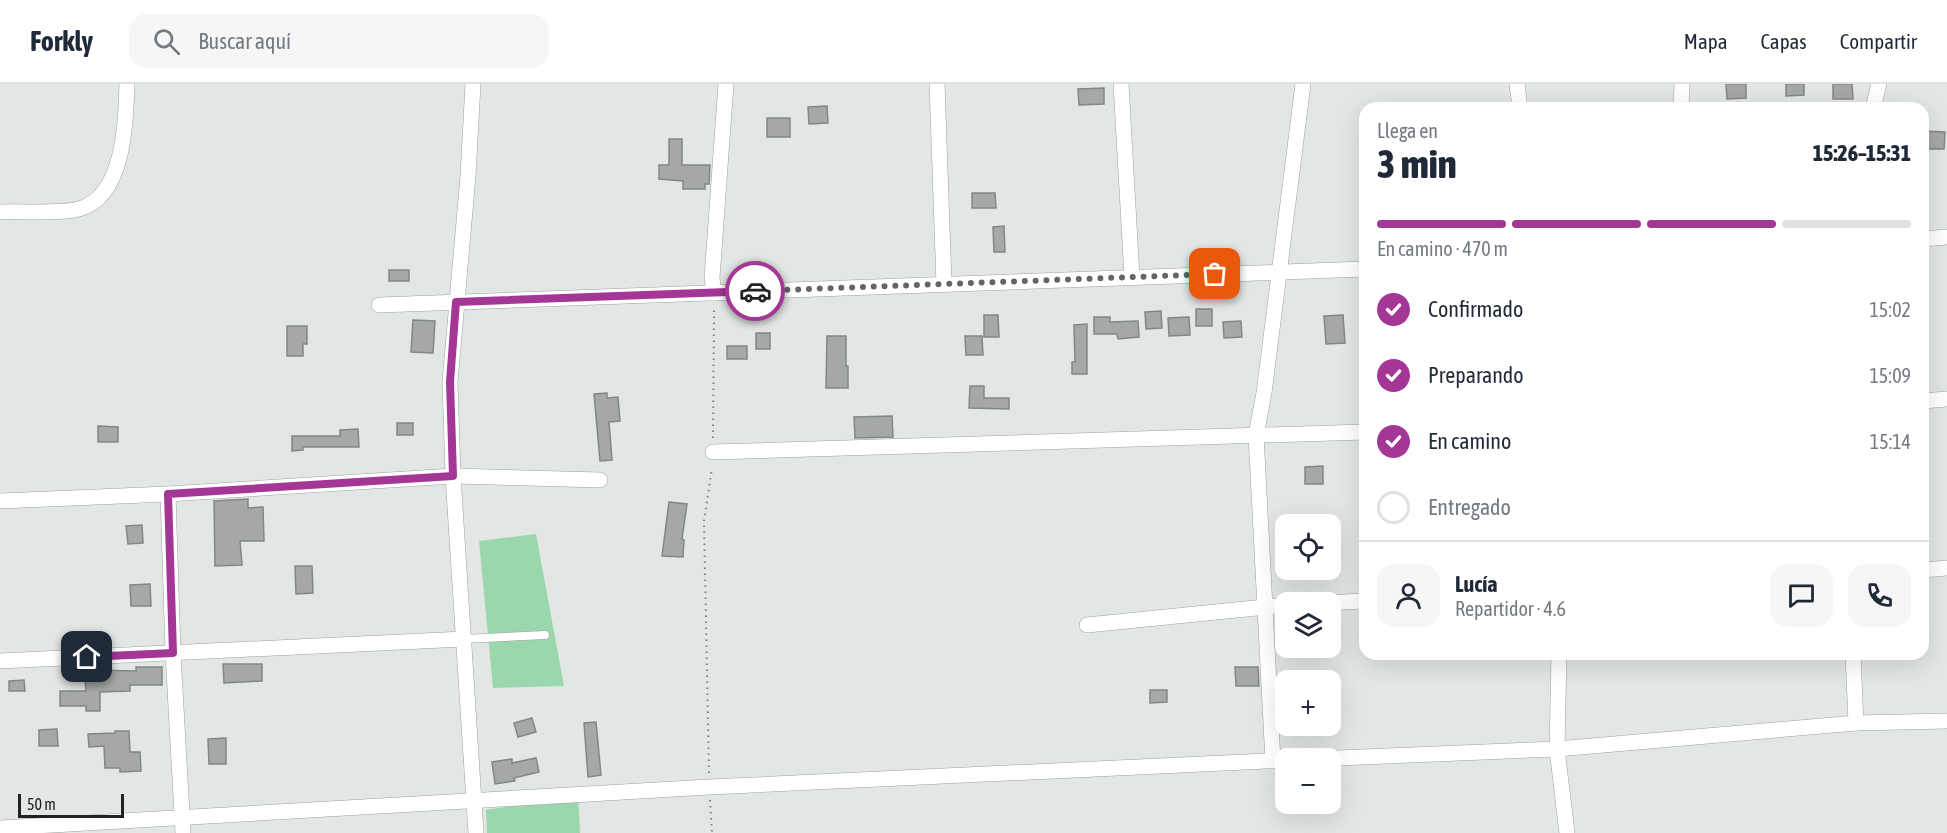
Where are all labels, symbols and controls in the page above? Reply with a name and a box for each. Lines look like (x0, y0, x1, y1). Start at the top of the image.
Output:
search box (129, 14, 549, 68)
text: Forkly (30, 25, 93, 57)
icon: search (150, 25, 183, 58)
text: Buscar aquí (198, 28, 291, 54)
text: Mapa (1684, 29, 1727, 53)
text: Capas (1760, 29, 1807, 53)
text: Compartir (1840, 29, 1917, 53)
text: Llega en (1377, 119, 1438, 142)
text: 15:26–15:31 (1813, 140, 1911, 166)
text: 3 min (1377, 142, 1457, 186)
text: En camino · 470 m (1377, 237, 1508, 260)
pin (1189, 248, 1240, 299)
icon: bag (1198, 257, 1231, 290)
courier (725, 261, 785, 321)
icon: car (739, 275, 772, 308)
icon: check (1377, 293, 1410, 326)
text: Confirmado (1428, 296, 1523, 322)
text: 15:02 (1869, 298, 1911, 321)
icon: check (1377, 359, 1410, 392)
text: Preparando (1428, 362, 1524, 388)
text: 15:09 (1869, 364, 1911, 387)
icon: check (1377, 425, 1410, 458)
text: En camino (1428, 428, 1511, 454)
text: 15:14 (1870, 430, 1911, 453)
text: Entregado (1428, 494, 1511, 520)
map controls (1275, 514, 1341, 814)
button: locate (1275, 514, 1341, 580)
button: person (1377, 564, 1440, 627)
button: chat (1770, 564, 1833, 627)
button: phone (1848, 564, 1911, 627)
text: Lucía (1455, 571, 1498, 597)
button: layers (1275, 592, 1341, 658)
text: Repartidor · 4.6 (1455, 597, 1566, 620)
pin (61, 631, 112, 682)
icon: home (70, 640, 103, 673)
button: + (1275, 670, 1341, 736)
button: − (1275, 748, 1341, 814)
scale bar (18, 791, 124, 818)
text: 50 m (27, 795, 56, 813)

